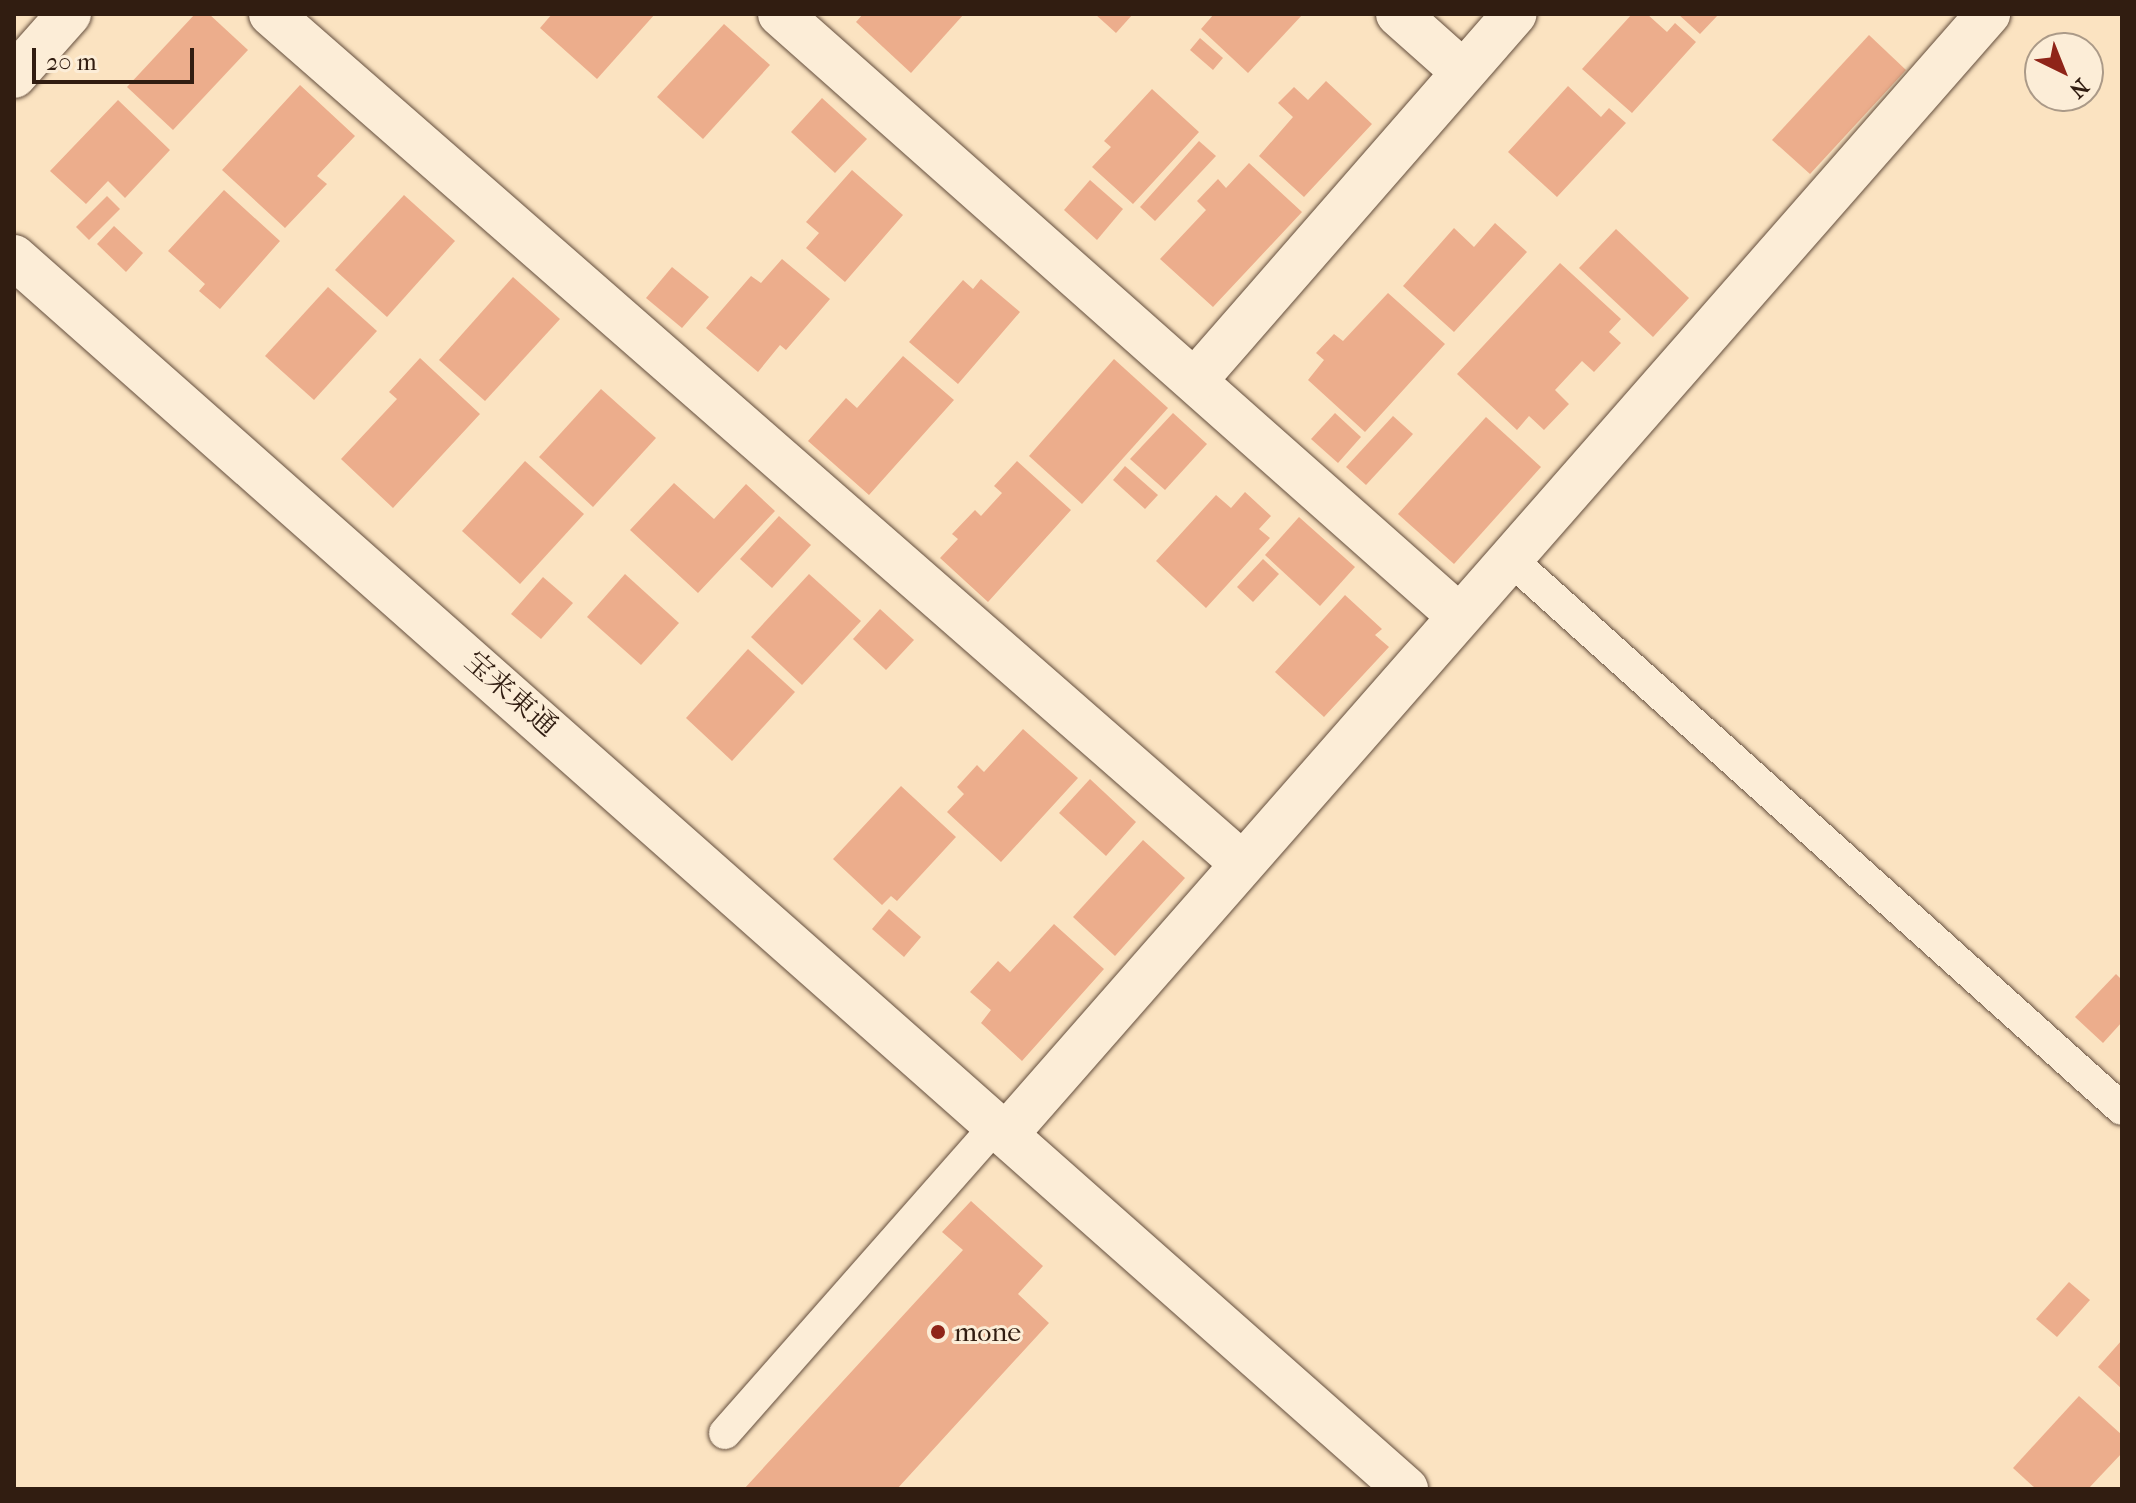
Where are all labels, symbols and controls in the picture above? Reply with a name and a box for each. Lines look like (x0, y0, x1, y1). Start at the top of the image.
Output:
scale bar (36, 32, 198, 82)
north arrow (2024, 32, 2104, 112)
text: 20 m (46, 48, 97, 76)
text: N (2064, 73, 2094, 103)
street label: 宝来東通 (458, 645, 564, 743)
place label: mone (954, 1315, 1021, 1349)
marker: mone (929, 1323, 947, 1341)

